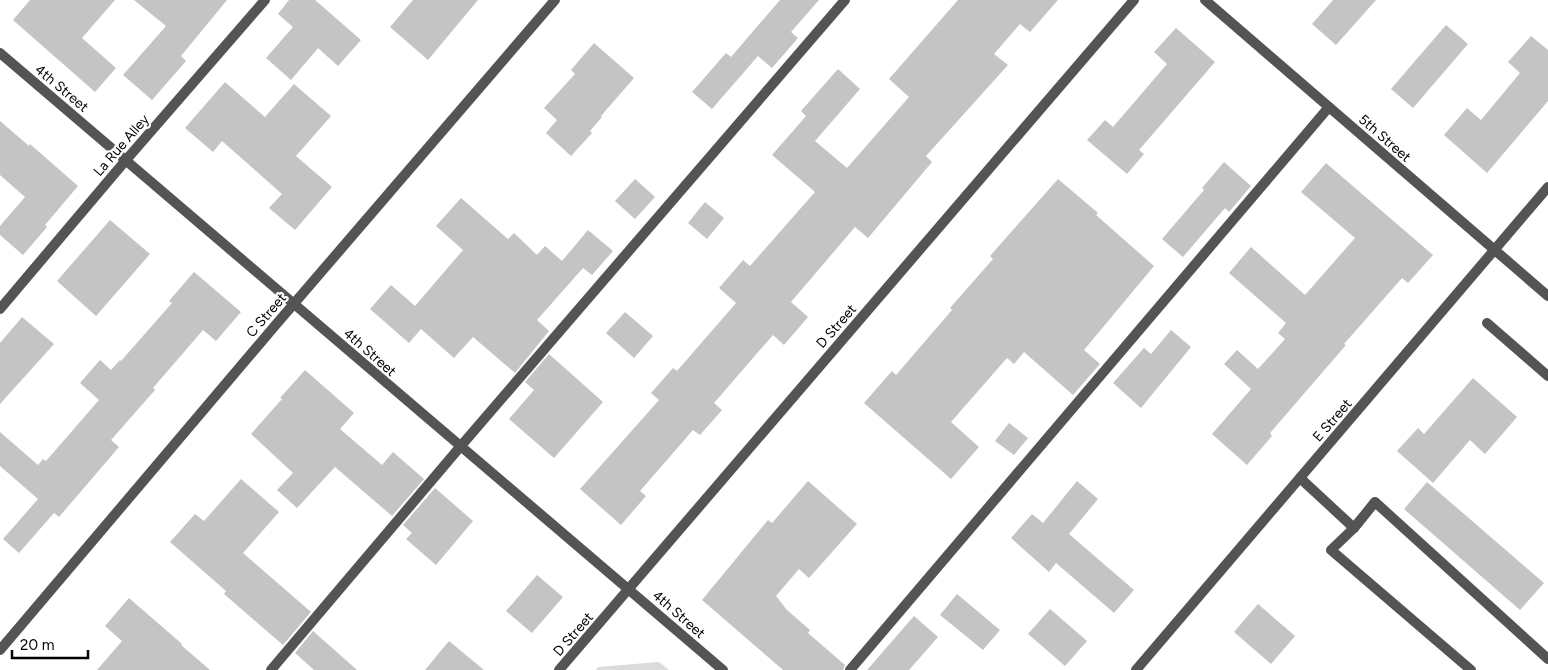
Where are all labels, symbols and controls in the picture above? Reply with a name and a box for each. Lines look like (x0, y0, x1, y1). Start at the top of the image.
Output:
street label: 4th Street (32, 61, 92, 116)
street label: La Rue Alley (90, 111, 153, 180)
street label: 5th Street (1355, 111, 1414, 166)
street label: C Street (243, 290, 290, 341)
street label: D Street (813, 301, 860, 352)
street label: 4th Street (340, 325, 400, 380)
street label: E Street (1309, 396, 1356, 445)
street label: 4th Street (649, 587, 709, 642)
street label: D Street (550, 609, 597, 660)
scale bar (12, 628, 89, 660)
text: 20 m (20, 636, 54, 654)

